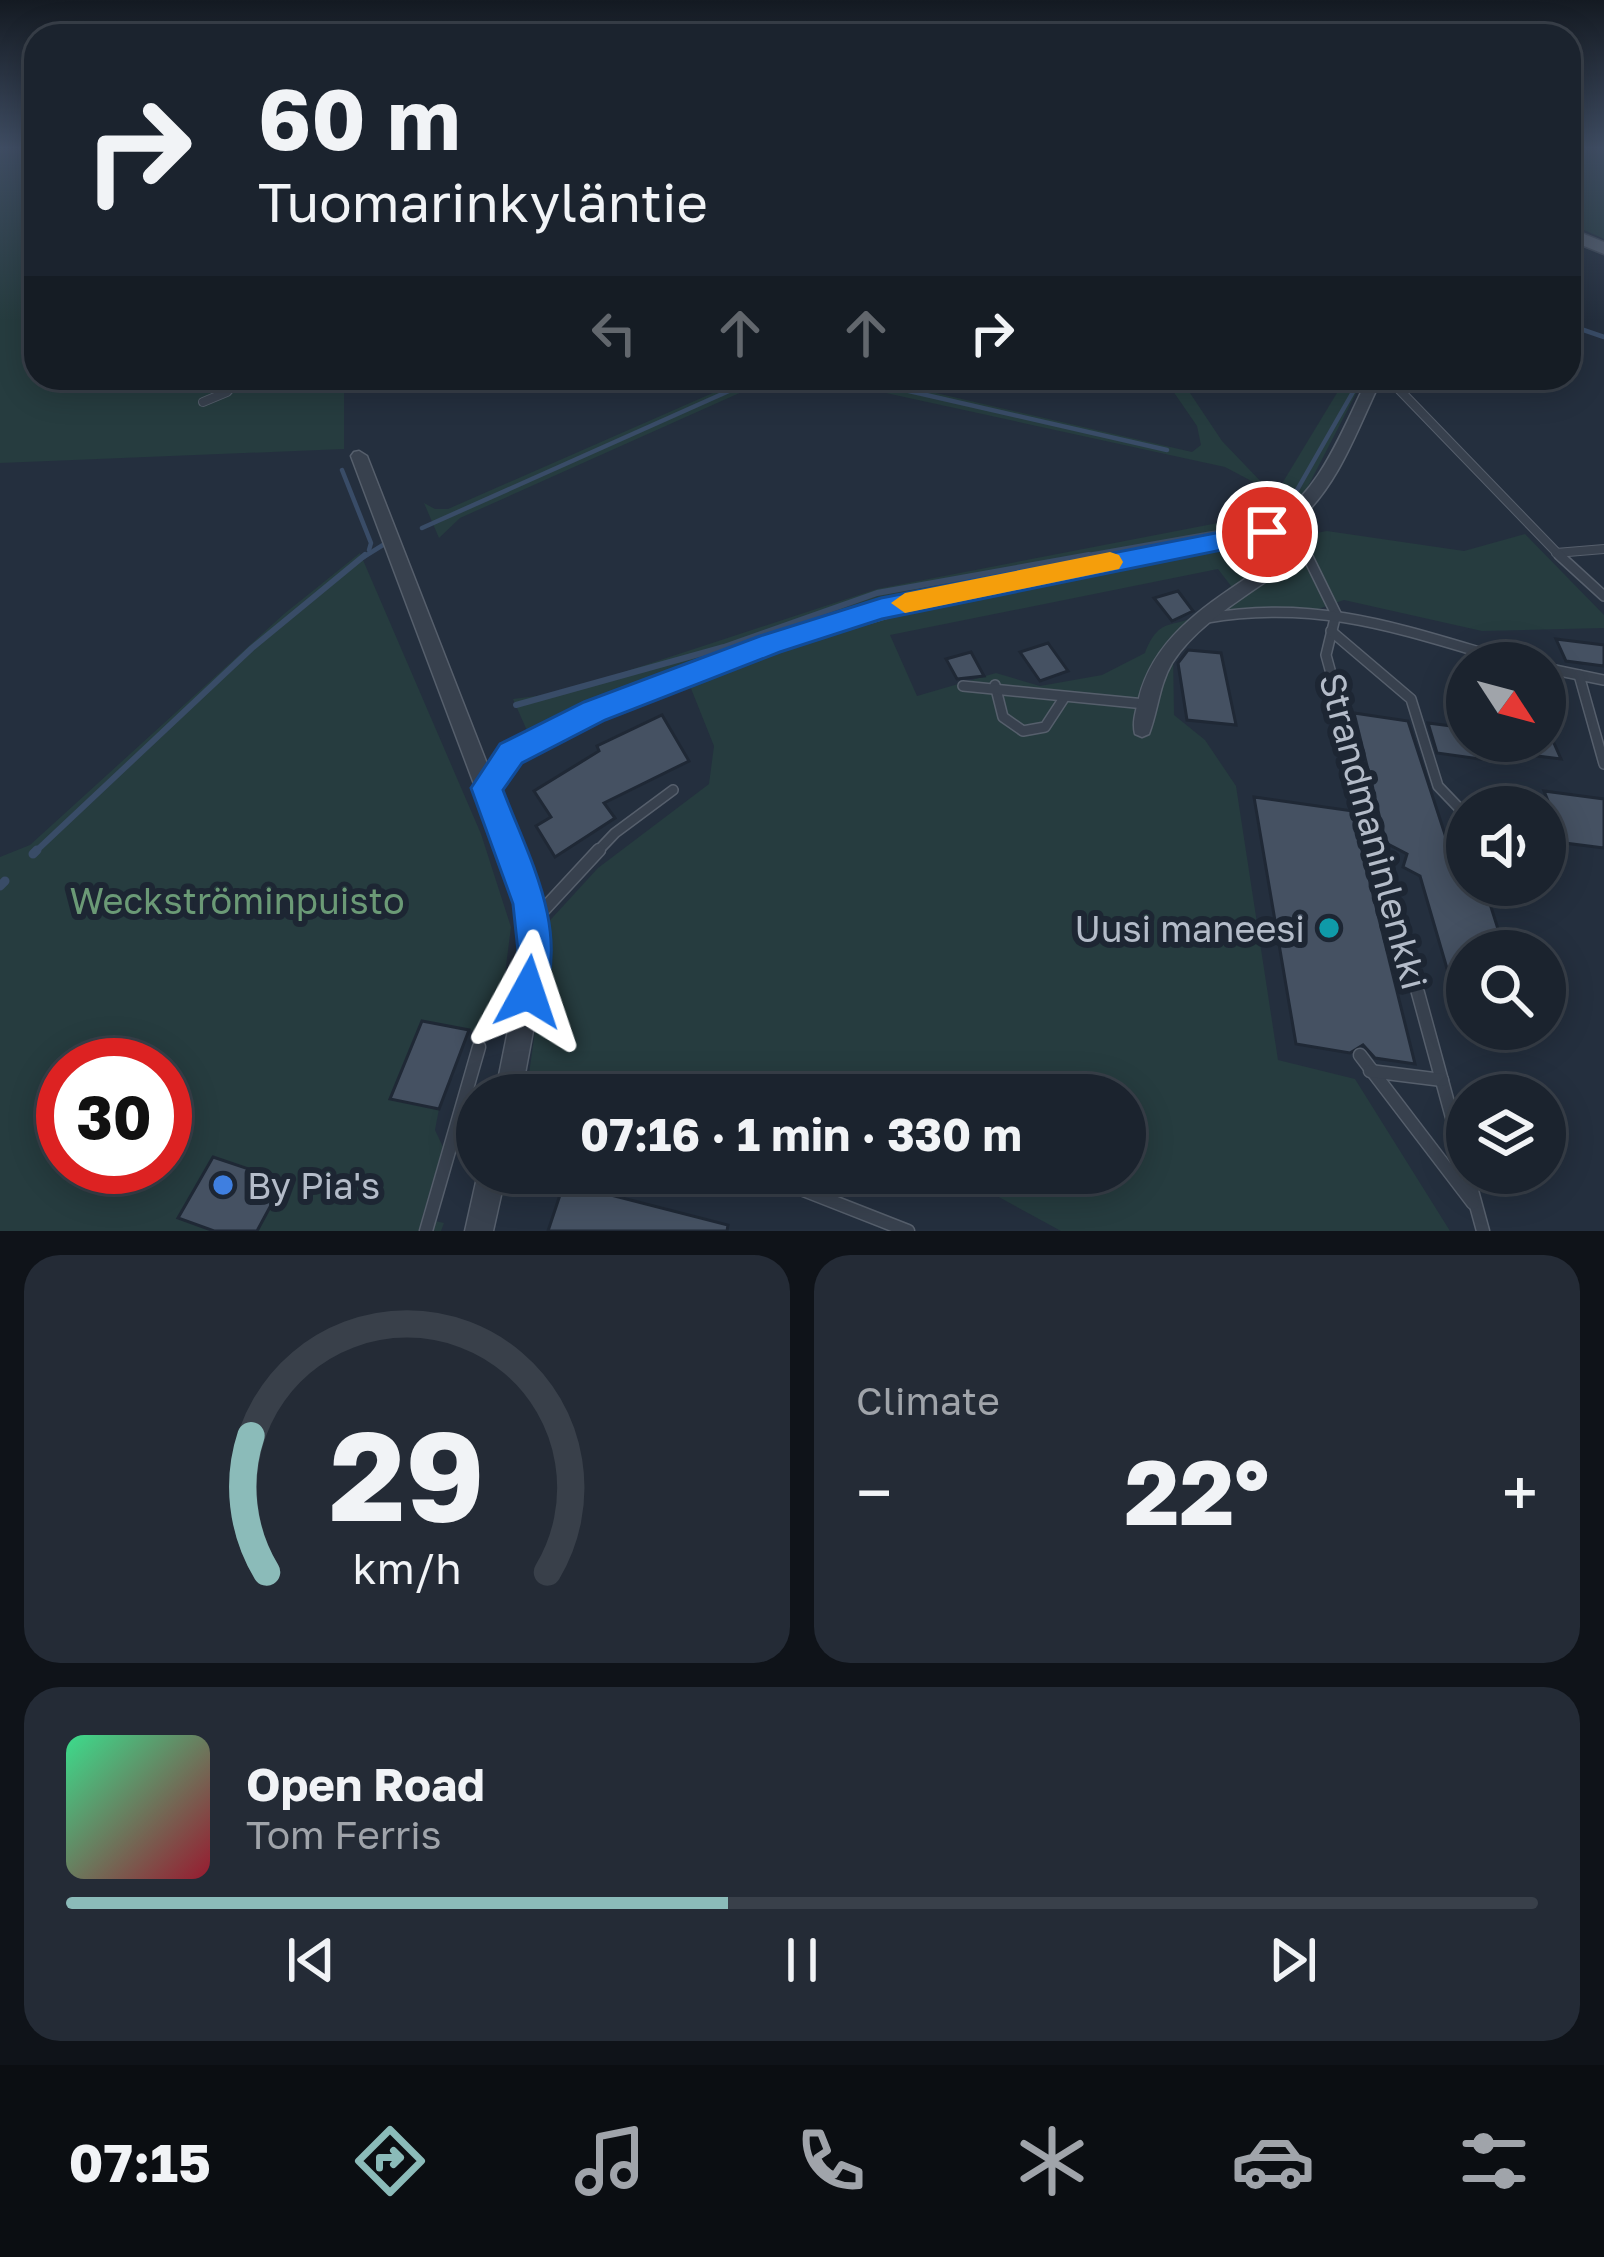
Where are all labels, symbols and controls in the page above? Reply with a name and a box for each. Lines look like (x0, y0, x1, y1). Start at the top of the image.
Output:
text: 60 m (258, 68, 460, 168)
icon: right (60, 72, 216, 228)
text: Tuomarinkyläntie (258, 169, 708, 234)
icon: left (581, 300, 647, 366)
icon: ahead (707, 300, 773, 366)
icon: ahead (833, 300, 899, 366)
icon: right (959, 300, 1025, 366)
pin (1216, 481, 1318, 583)
icon: arrive (1234, 499, 1300, 565)
north arrow (1446, 642, 1566, 762)
map controls (1446, 642, 1566, 1194)
street label: Strandmaninlenkki (1311, 668, 1437, 994)
button: sound (1446, 786, 1566, 906)
park label: Weckströminpuisto (69, 879, 405, 922)
place label: Uusi maneesi (1074, 907, 1305, 950)
marker: Uusi maneesi (1316, 915, 1342, 941)
position arrow (465, 929, 591, 1055)
button: search (1446, 930, 1566, 1050)
speed limit sign: 30 (36, 1038, 192, 1194)
button: layers (1446, 1074, 1566, 1194)
text: 07:16 · 1 min · 330 m (580, 1107, 1022, 1161)
place label: By Pia's (247, 1164, 380, 1207)
marker: By Pia's (210, 1172, 236, 1198)
text: Climate (856, 1377, 1000, 1424)
text: 29 (329, 1399, 485, 1548)
text: 22° (1125, 1437, 1269, 1545)
text: − (856, 1452, 892, 1532)
text: + (1502, 1452, 1538, 1532)
text: km/h (352, 1542, 462, 1593)
text: Open Road (246, 1757, 485, 1811)
text: Tom Ferris (246, 1811, 441, 1858)
icon: previous (278, 1927, 344, 1993)
icon: pause (769, 1927, 835, 1993)
icon: next (1260, 1927, 1326, 1993)
icon: directions (348, 2119, 432, 2203)
icon: music (568, 2119, 652, 2203)
icon: phone (789, 2119, 873, 2203)
icon: climate (1010, 2119, 1094, 2203)
icon: car (1231, 2119, 1315, 2203)
icon: filters (1452, 2119, 1536, 2203)
text: 07:15 (68, 2129, 211, 2194)

